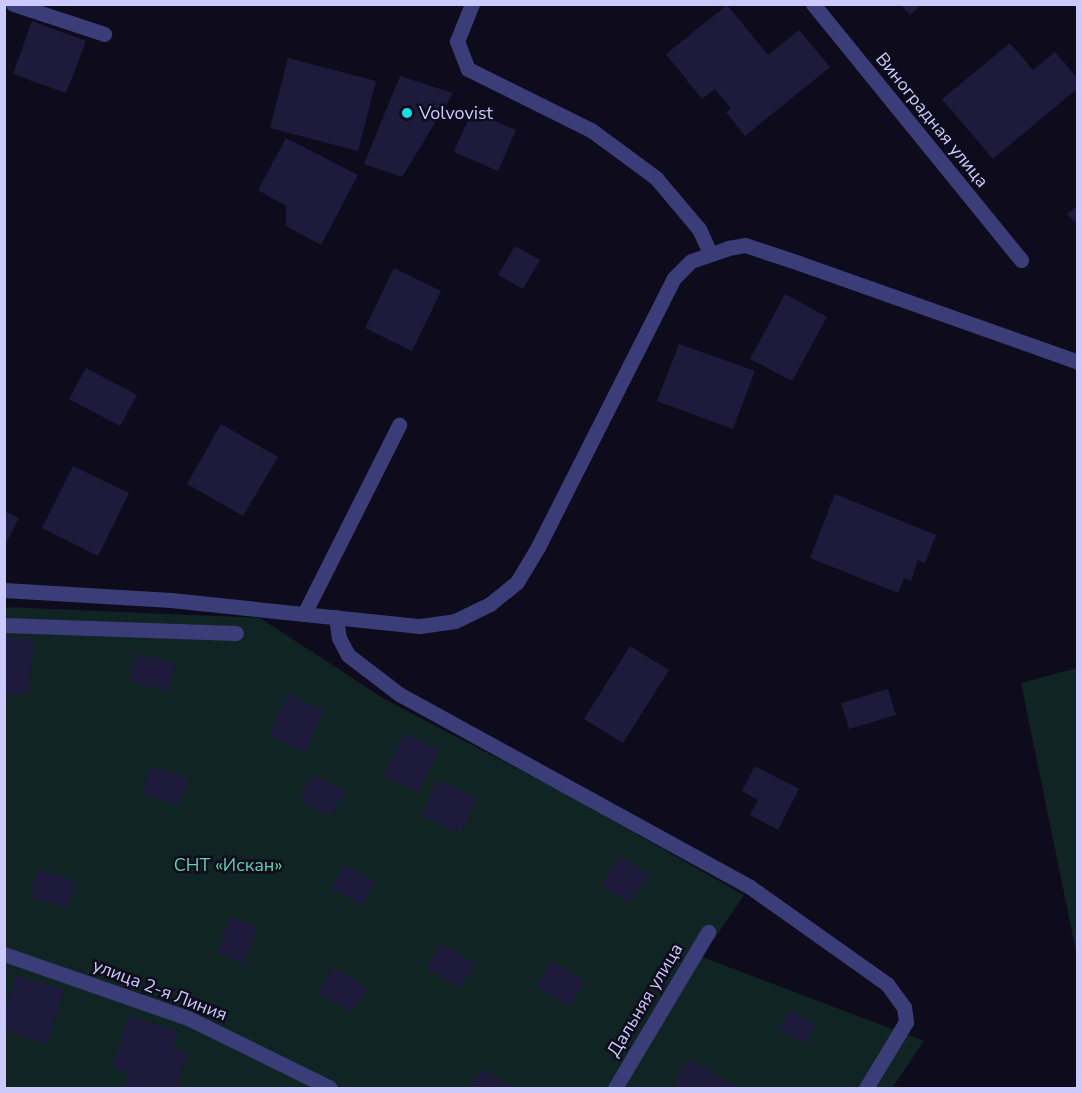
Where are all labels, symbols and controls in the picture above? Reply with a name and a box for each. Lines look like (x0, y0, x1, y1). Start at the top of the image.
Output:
street label: Виноградная улица (871, 48, 993, 192)
place label: Volvovist (419, 102, 493, 124)
marker: Volvovist (400, 106, 414, 120)
park label: СНТ «Искан» (174, 854, 282, 876)
street label: Дальняя улица (603, 939, 687, 1061)
street label: улица 2-я Линия (90, 954, 230, 1026)

